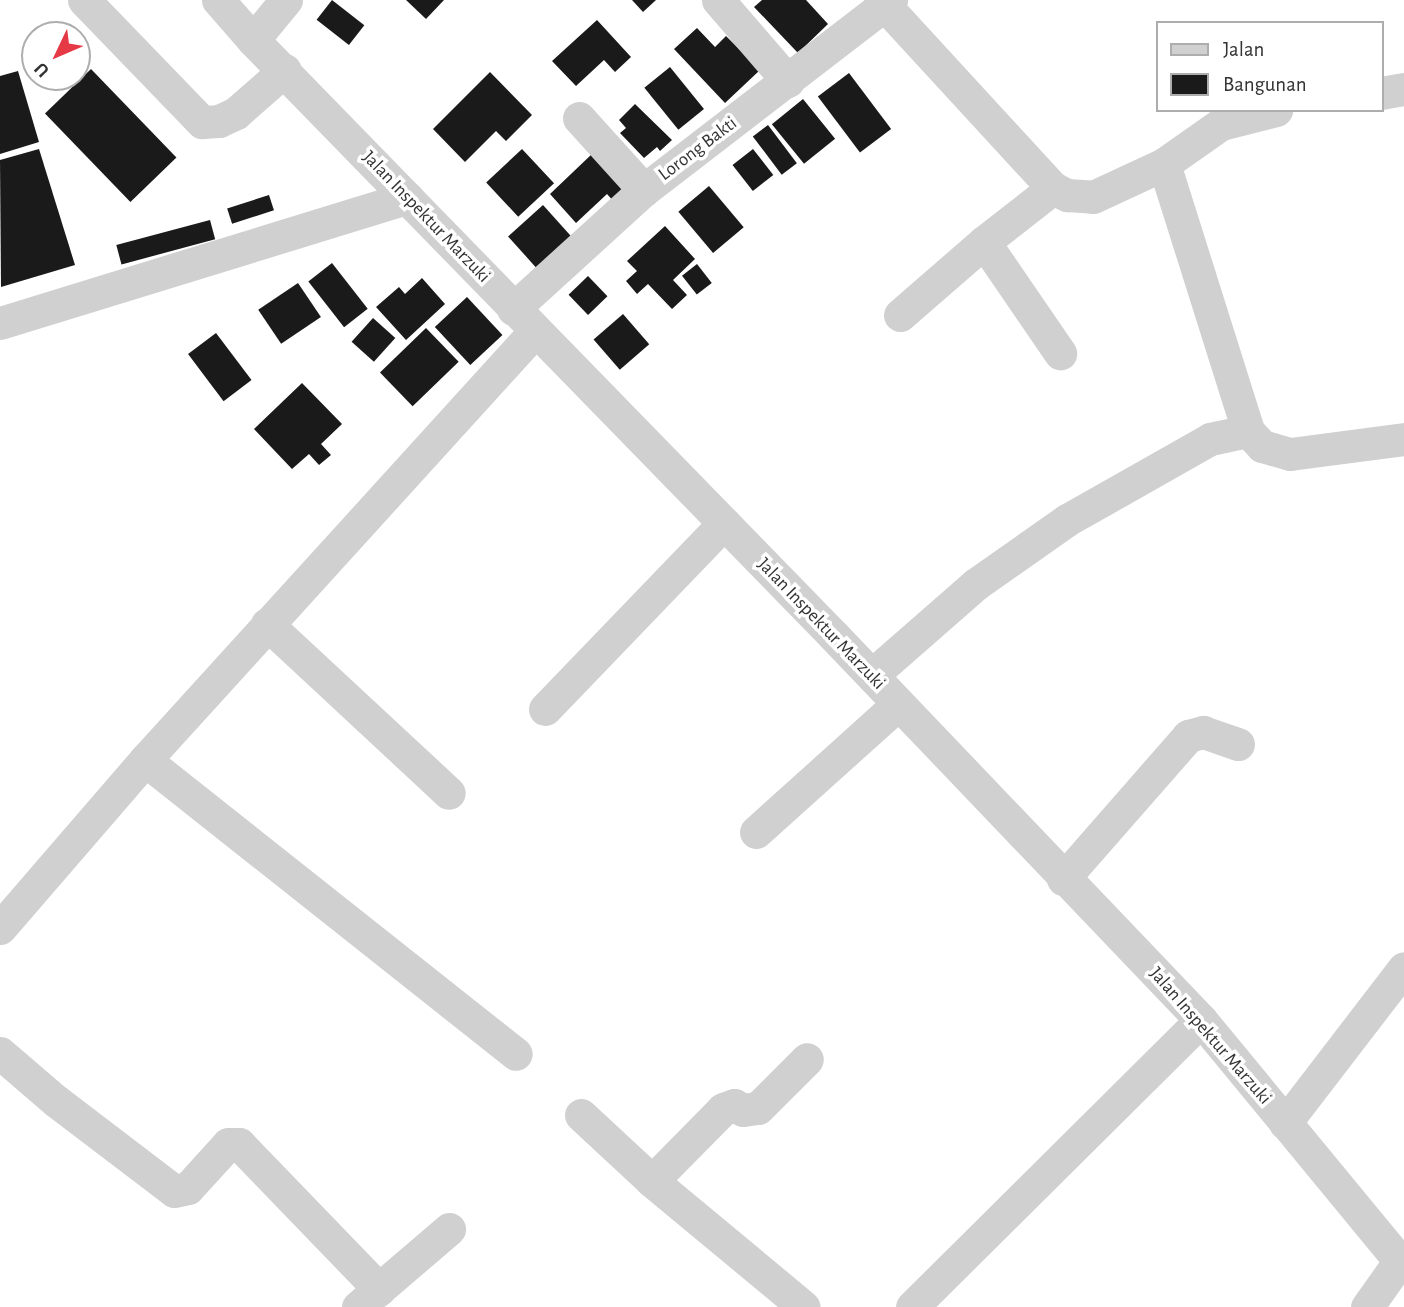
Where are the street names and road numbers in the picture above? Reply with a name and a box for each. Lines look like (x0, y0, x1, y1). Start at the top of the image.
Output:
street label: Lorong Bakti (654, 112, 742, 186)
street label: Jalan Inspektur Marzuki (357, 146, 495, 288)
street label: Jalan Inspektur Marzuki (752, 553, 890, 695)
street label: Jalan Inspektur Marzuki (1144, 963, 1276, 1109)

